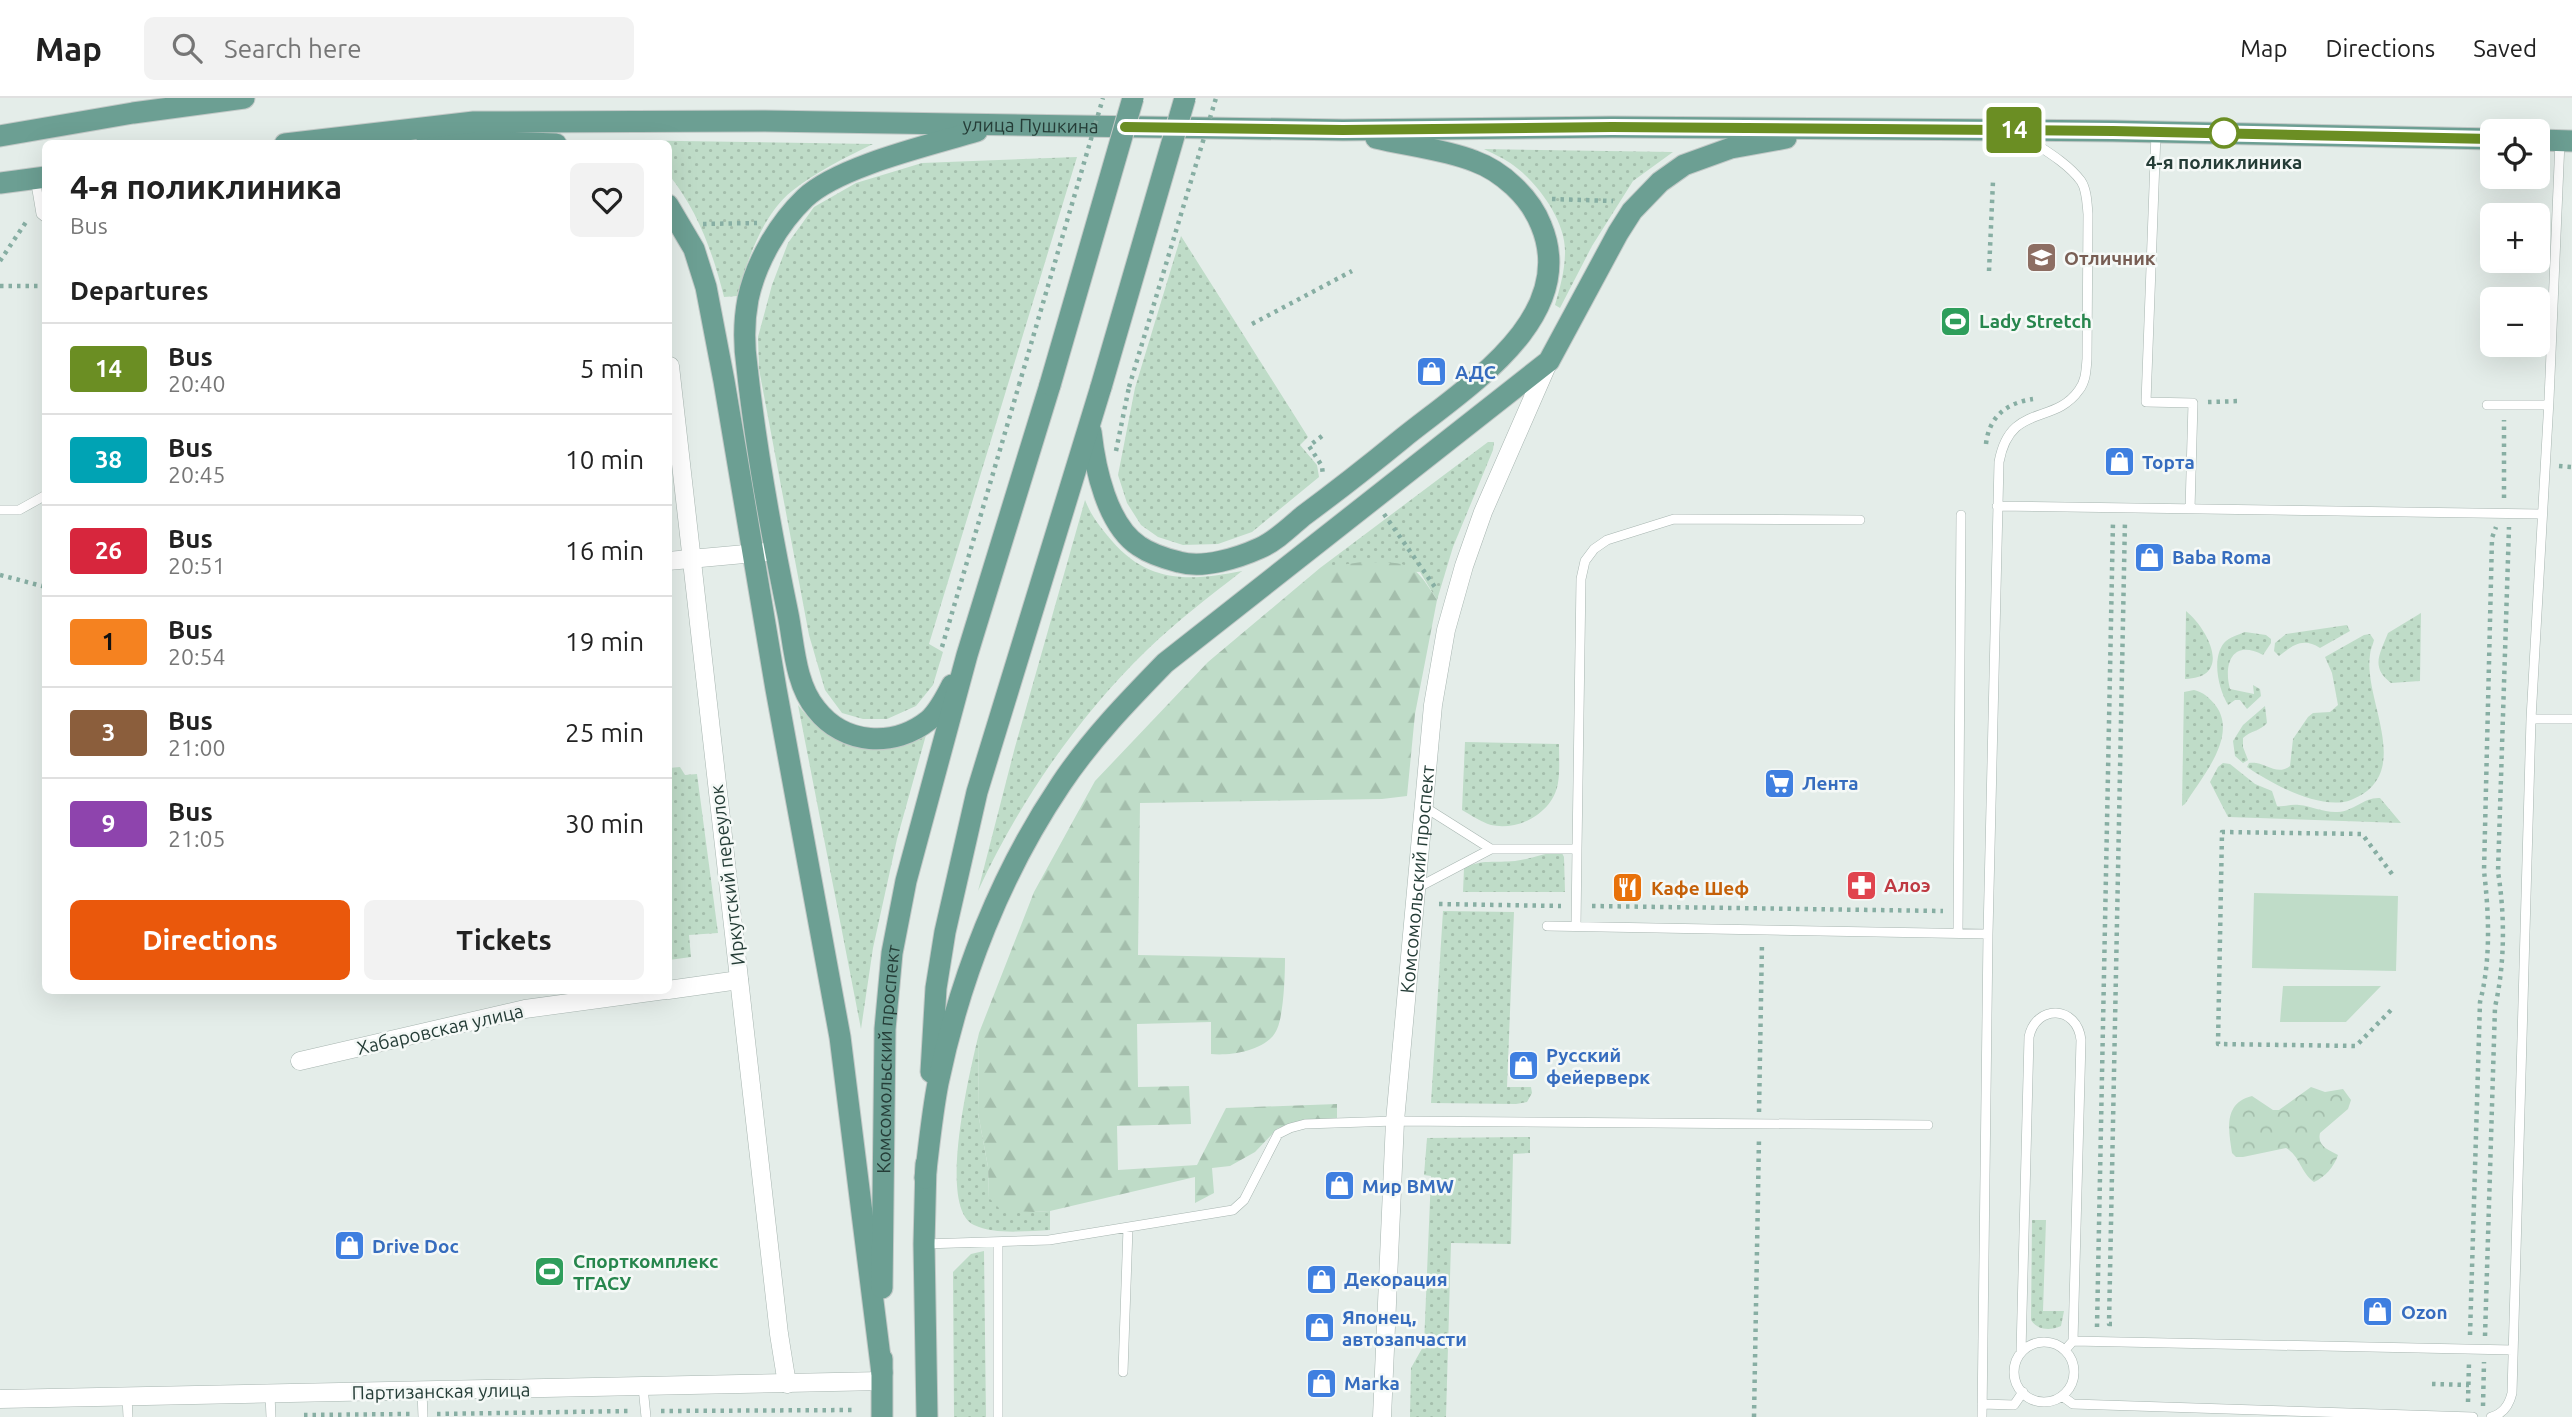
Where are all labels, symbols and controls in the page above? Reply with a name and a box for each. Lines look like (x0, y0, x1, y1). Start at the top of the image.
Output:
search box (144, 17, 634, 80)
icon: search (168, 29, 206, 67)
text: Map (35, 30, 102, 67)
text: Search here (224, 34, 362, 63)
text: Map (2240, 35, 2287, 62)
text: Directions (2325, 35, 2435, 62)
text: Saved (2473, 35, 2537, 62)
line badge: 14 (1982, 107, 2046, 153)
street label: улица Пушкина (962, 113, 1099, 137)
text: 14 (2000, 116, 2028, 143)
marker: 4-я поликлиника (2209, 118, 2239, 148)
map controls (2480, 119, 2550, 357)
button: locate (2480, 119, 2550, 189)
place label: 4-я поликлиника (2146, 151, 2302, 173)
button: heart (570, 163, 644, 237)
text: 4-я поликлиника (70, 168, 342, 205)
button: + (2480, 203, 2550, 273)
text: Bus (70, 213, 108, 238)
school or university icon: Отличник (2024, 241, 2058, 275)
place label: Отличник (2064, 247, 2156, 269)
text: Departures (70, 276, 208, 305)
button: − (2480, 287, 2550, 357)
sports icon: Lady Stretch (1939, 304, 1973, 338)
place label: Lady Stretch (1979, 310, 2092, 332)
text: Bus (168, 342, 213, 371)
text: 5 min (580, 354, 644, 383)
text: 14 (95, 355, 122, 382)
shop icon: АДС (1415, 355, 1449, 389)
place label: АДС (1455, 361, 1496, 383)
text: 20:40 (168, 371, 226, 396)
text: Bus (168, 433, 213, 462)
text: 10 min (565, 445, 644, 474)
shop icon: Торта (2102, 445, 2136, 479)
text: 38 (95, 446, 122, 473)
place label: Торта (2142, 451, 2195, 473)
text: 20:45 (168, 462, 226, 487)
text: Bus (168, 524, 213, 553)
text: 16 min (565, 536, 644, 565)
text: 26 (95, 537, 122, 564)
shop icon: Baba Roma (2132, 540, 2166, 574)
place label: Baba Roma (2172, 546, 2271, 568)
text: 20:51 (168, 553, 226, 578)
text: Bus (168, 615, 213, 644)
text: 19 min (565, 627, 644, 656)
text: 1 (102, 628, 115, 655)
text: 20:54 (168, 644, 226, 669)
text: Bus (168, 706, 213, 735)
text: 25 min (565, 718, 644, 747)
text: 3 (102, 719, 115, 746)
text: 21:00 (168, 735, 226, 760)
street label: Комсомольский проспект (1396, 764, 1439, 994)
supermarket icon: Лента (1762, 766, 1796, 800)
place label: Лента (1802, 772, 1859, 794)
street label: Иркутский переулок (705, 783, 749, 967)
text: Bus (168, 797, 213, 826)
text: 30 min (565, 809, 644, 838)
text: 9 (102, 810, 115, 837)
text: 21:05 (168, 826, 226, 851)
pharmacy icon: Алоэ (1844, 868, 1878, 902)
restaurant icon: Кафе Шеф (1611, 871, 1645, 905)
place label: Алоэ (1884, 874, 1931, 896)
place label: Кафе Шеф (1651, 877, 1749, 899)
button: Directions (70, 900, 350, 980)
button: Tickets (364, 900, 644, 980)
street label: Комсомольский проспект (872, 942, 904, 1174)
street label: Хабаровская улица (355, 999, 525, 1059)
place label: Русский фейерверк (1546, 1044, 1650, 1088)
shop icon: Русский фейерверк (1506, 1049, 1540, 1083)
shop icon: Мир BMW (1322, 1169, 1356, 1203)
place label: Мир BMW (1362, 1175, 1454, 1197)
shop icon: Drive Doc (332, 1229, 366, 1263)
place label: Drive Doc (372, 1235, 459, 1257)
place label: Спорткомплекс ТГАСУ (573, 1250, 718, 1294)
sports icon: Спорткомплекс ТГАСУ (533, 1255, 567, 1289)
shop icon: Декорация (1304, 1262, 1338, 1296)
place label: Декорация (1344, 1268, 1448, 1290)
shop icon: Ozon (2361, 1295, 2395, 1329)
place label: Ozon (2401, 1301, 2448, 1323)
place label: Японец, автозапчасти (1342, 1306, 1467, 1350)
shop icon: Японец, автозапчасти (1302, 1311, 1336, 1345)
shop icon: Marka (1304, 1366, 1338, 1400)
place label: Marka (1344, 1372, 1400, 1394)
street label: Партизанская улица (352, 1378, 530, 1404)

